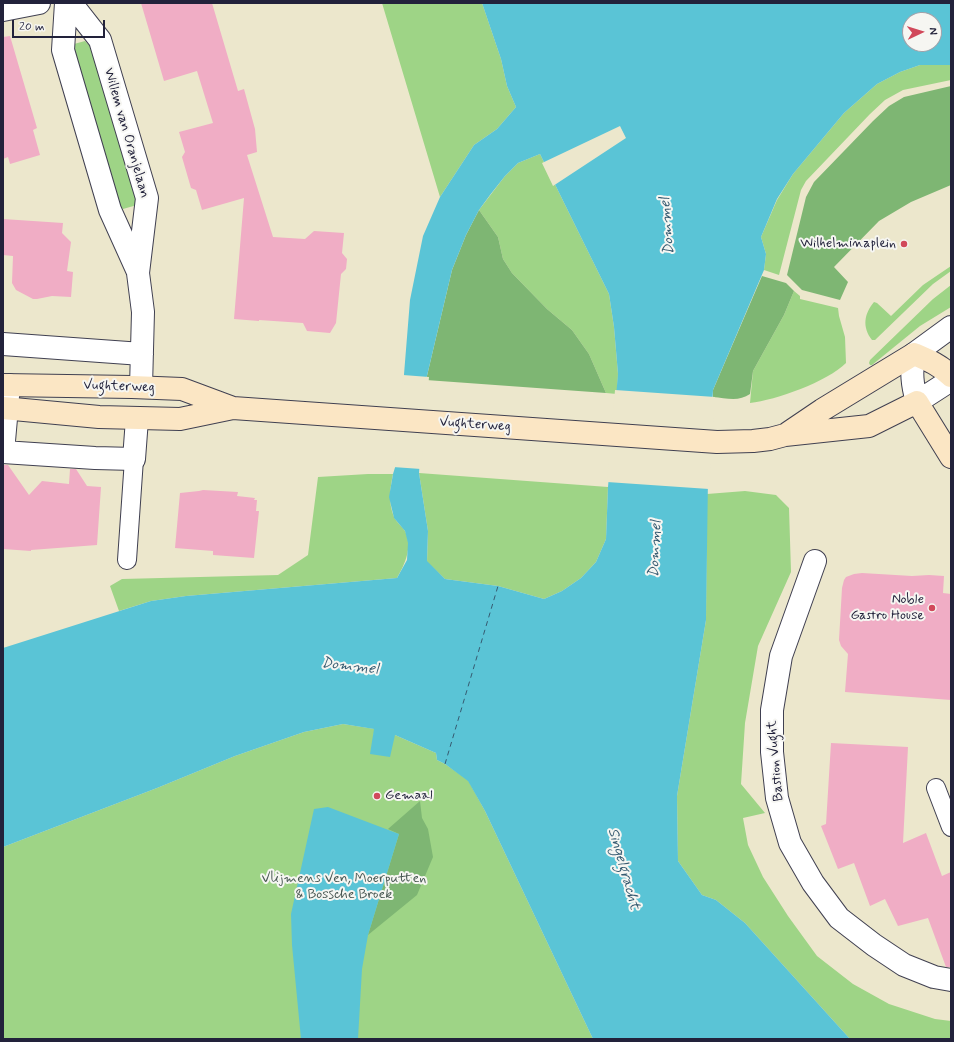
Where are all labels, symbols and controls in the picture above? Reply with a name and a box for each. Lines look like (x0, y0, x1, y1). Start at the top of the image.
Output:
scale bar (14, 12, 107, 38)
north arrow (902, 12, 942, 52)
text: 20 m (19, 19, 45, 35)
text: N (926, 27, 940, 35)
street label: Willem van Oranjelaan (99, 66, 153, 200)
water label: Dommel (657, 197, 679, 255)
place label: Wilhelminaplein (800, 236, 896, 252)
marker: Wilhelminaplein (899, 239, 909, 249)
street label: Vughterweg (83, 377, 155, 397)
street label: Vughterweg (439, 414, 511, 436)
water label: Dommel (646, 520, 666, 578)
place label: Noble Gastro House (850, 592, 924, 624)
marker: Noble Gastro House (927, 603, 937, 613)
water label: Dommel (320, 655, 380, 679)
street label: Bastion Vught (764, 720, 788, 802)
place label: Gemaal (385, 788, 433, 804)
marker: Gemaal (372, 791, 382, 801)
water label: Singelgracht (603, 826, 643, 912)
park label: Vlijmens Ven, Moerputten & Bossche Broek (262, 871, 426, 904)

